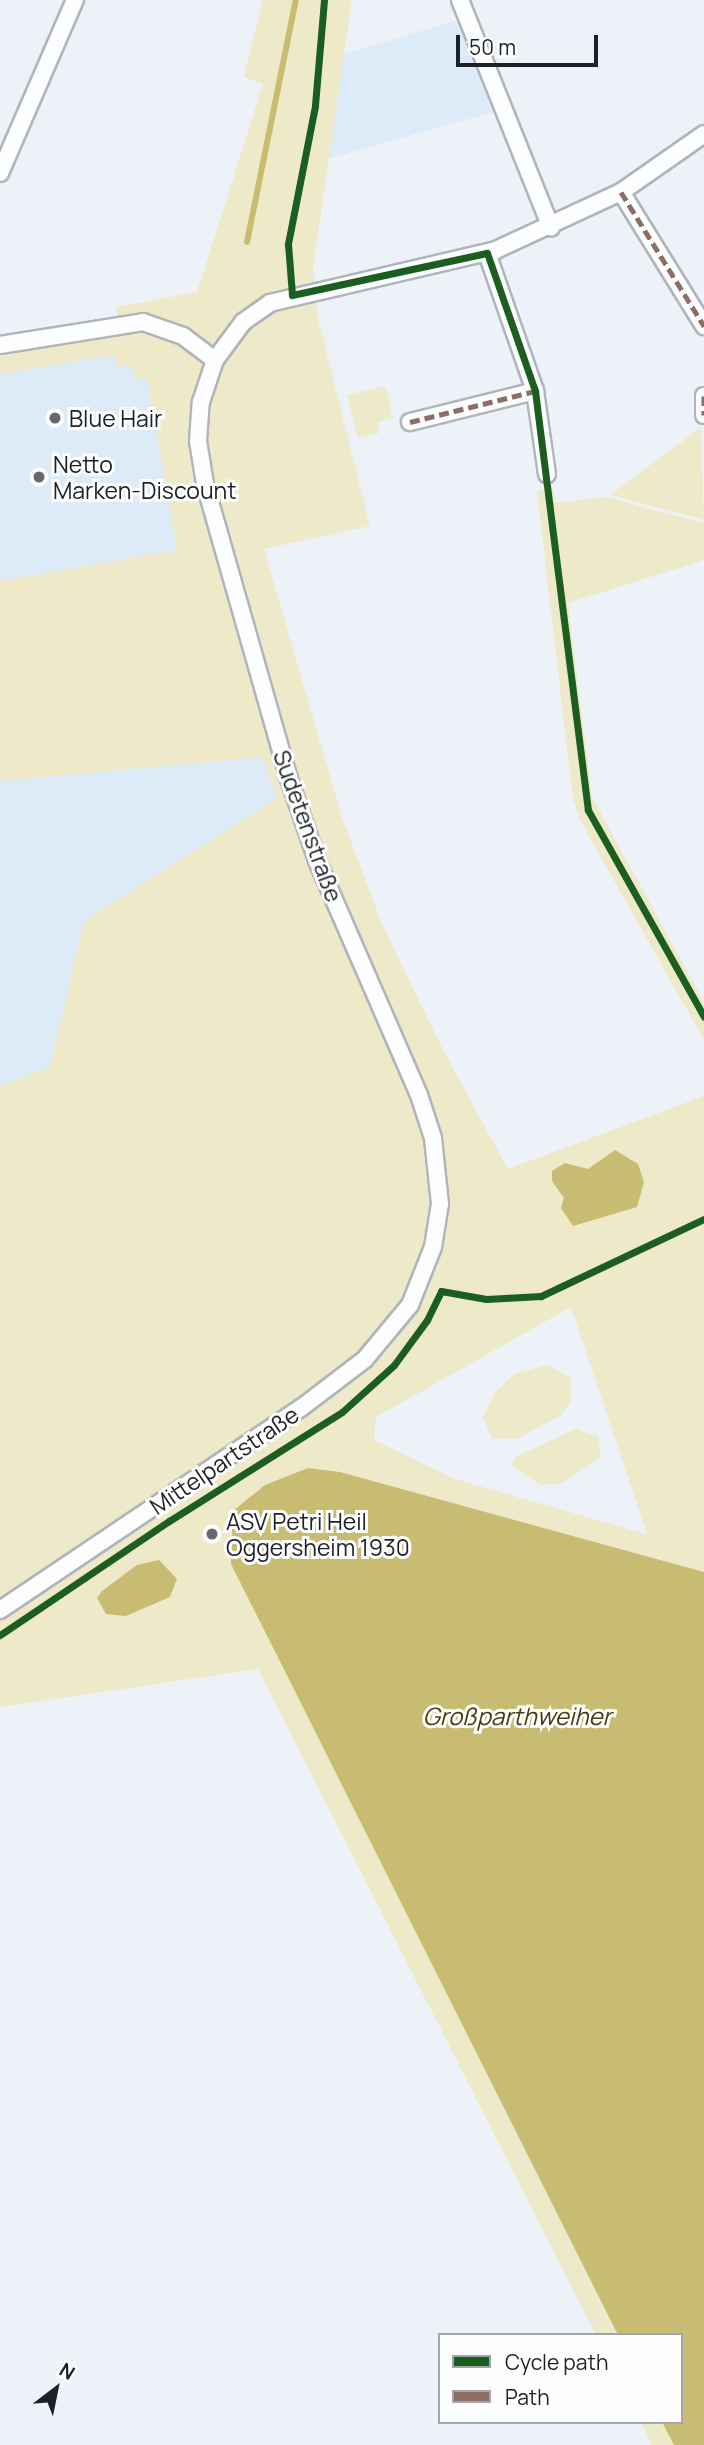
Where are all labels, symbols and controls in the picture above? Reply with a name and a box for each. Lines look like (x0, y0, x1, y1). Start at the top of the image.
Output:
scale bar (459, 21, 601, 65)
text: 50 m (469, 33, 516, 61)
place label: Blue Hair (69, 404, 162, 432)
marker: Blue Hair (47, 410, 63, 426)
place label: Netto Marken-Discount (53, 450, 236, 504)
marker: Netto Marken-Discount (31, 469, 47, 485)
street label: Sudetenstraße (268, 746, 348, 906)
street label: Mittelpartstraße (144, 1400, 304, 1520)
place label: ASV Petri Heil Oggersheim 1930 (226, 1507, 410, 1561)
marker: ASV Petri Heil Oggersheim 1930 (204, 1526, 220, 1542)
water label: Großparthweiher (423, 1702, 611, 1730)
legend (438, 2333, 683, 2424)
text: Cycle path (505, 2348, 608, 2376)
north arrow (21, 2354, 91, 2424)
text: N (54, 2357, 80, 2386)
text: Path (505, 2383, 550, 2411)

